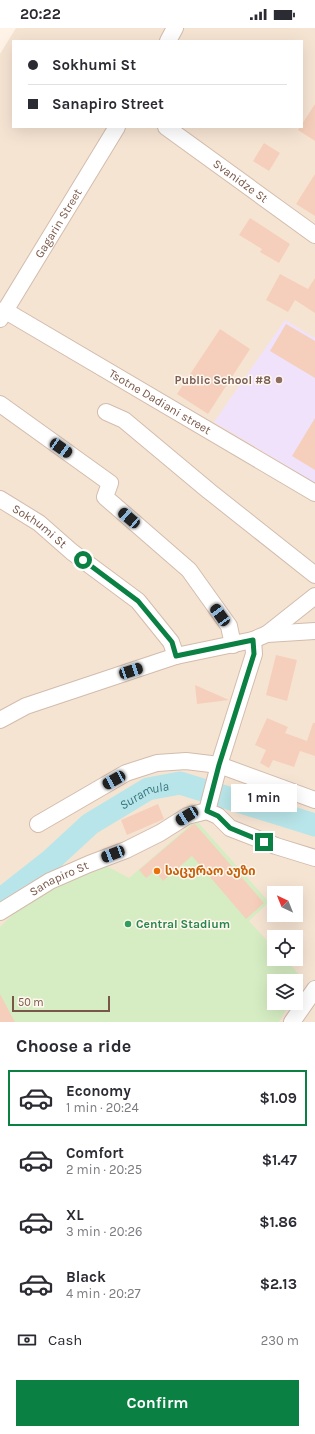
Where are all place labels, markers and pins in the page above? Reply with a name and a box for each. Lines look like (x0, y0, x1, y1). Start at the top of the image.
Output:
place label: Public School #8 (175, 373, 271, 387)
marker: Public School #8 (274, 375, 284, 385)
place label: საცურაო აუზი (165, 864, 256, 878)
marker: საცურაო აუზი (152, 866, 162, 876)
place label: Central Stadium (136, 917, 230, 931)
marker: Central Stadium (123, 919, 133, 929)

